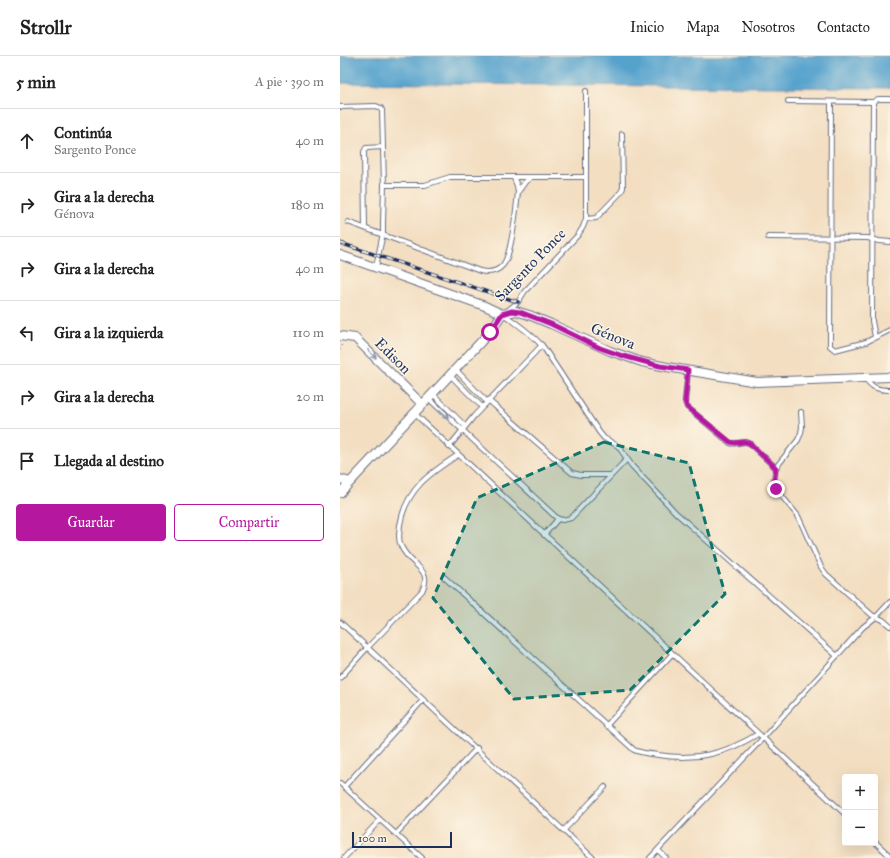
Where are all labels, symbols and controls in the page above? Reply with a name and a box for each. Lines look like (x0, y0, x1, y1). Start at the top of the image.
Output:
text: Strollr (20, 16, 72, 39)
text: Inicio (630, 19, 664, 36)
text: Mapa (686, 19, 719, 36)
text: Nosotros (741, 19, 795, 36)
text: Contacto (817, 19, 870, 36)
text: 5 min (16, 72, 56, 93)
text: A pie · 390 m (255, 74, 324, 90)
text: Continúa (54, 124, 112, 142)
icon: ahead (16, 130, 38, 152)
text: 40 m (295, 133, 324, 149)
text: Sargento Ponce (54, 142, 136, 158)
text: Gira a la derecha (54, 188, 154, 206)
icon: right (16, 194, 38, 216)
text: 180 m (291, 197, 324, 213)
text: Génova (54, 206, 94, 222)
street label: Sargento Ponce (491, 225, 569, 305)
icon: right (16, 258, 38, 280)
text: Gira a la derecha (54, 260, 154, 278)
text: 40 m (295, 261, 324, 277)
street label: Génova (588, 319, 638, 353)
icon: left (16, 322, 38, 344)
route start (481, 323, 499, 341)
text: Gira a la izquierda (54, 324, 163, 342)
text: 110 m (292, 325, 324, 341)
street label: Edison (371, 334, 415, 378)
one-way arrow (367, 350, 377, 359)
icon: right (16, 386, 38, 408)
text: Gira a la derecha (54, 388, 154, 406)
text: 20 m (296, 389, 324, 405)
one-way arrow (439, 409, 449, 418)
icon: arrive (16, 450, 38, 472)
text: Llegada al destino (54, 452, 164, 470)
route end (767, 480, 785, 498)
button: Guardar (16, 504, 166, 541)
button: Compartir (174, 504, 324, 541)
map controls (842, 774, 878, 846)
button: + (842, 774, 878, 810)
button: − (842, 810, 878, 846)
scale bar (352, 830, 452, 849)
text: 100 m (358, 832, 387, 845)

